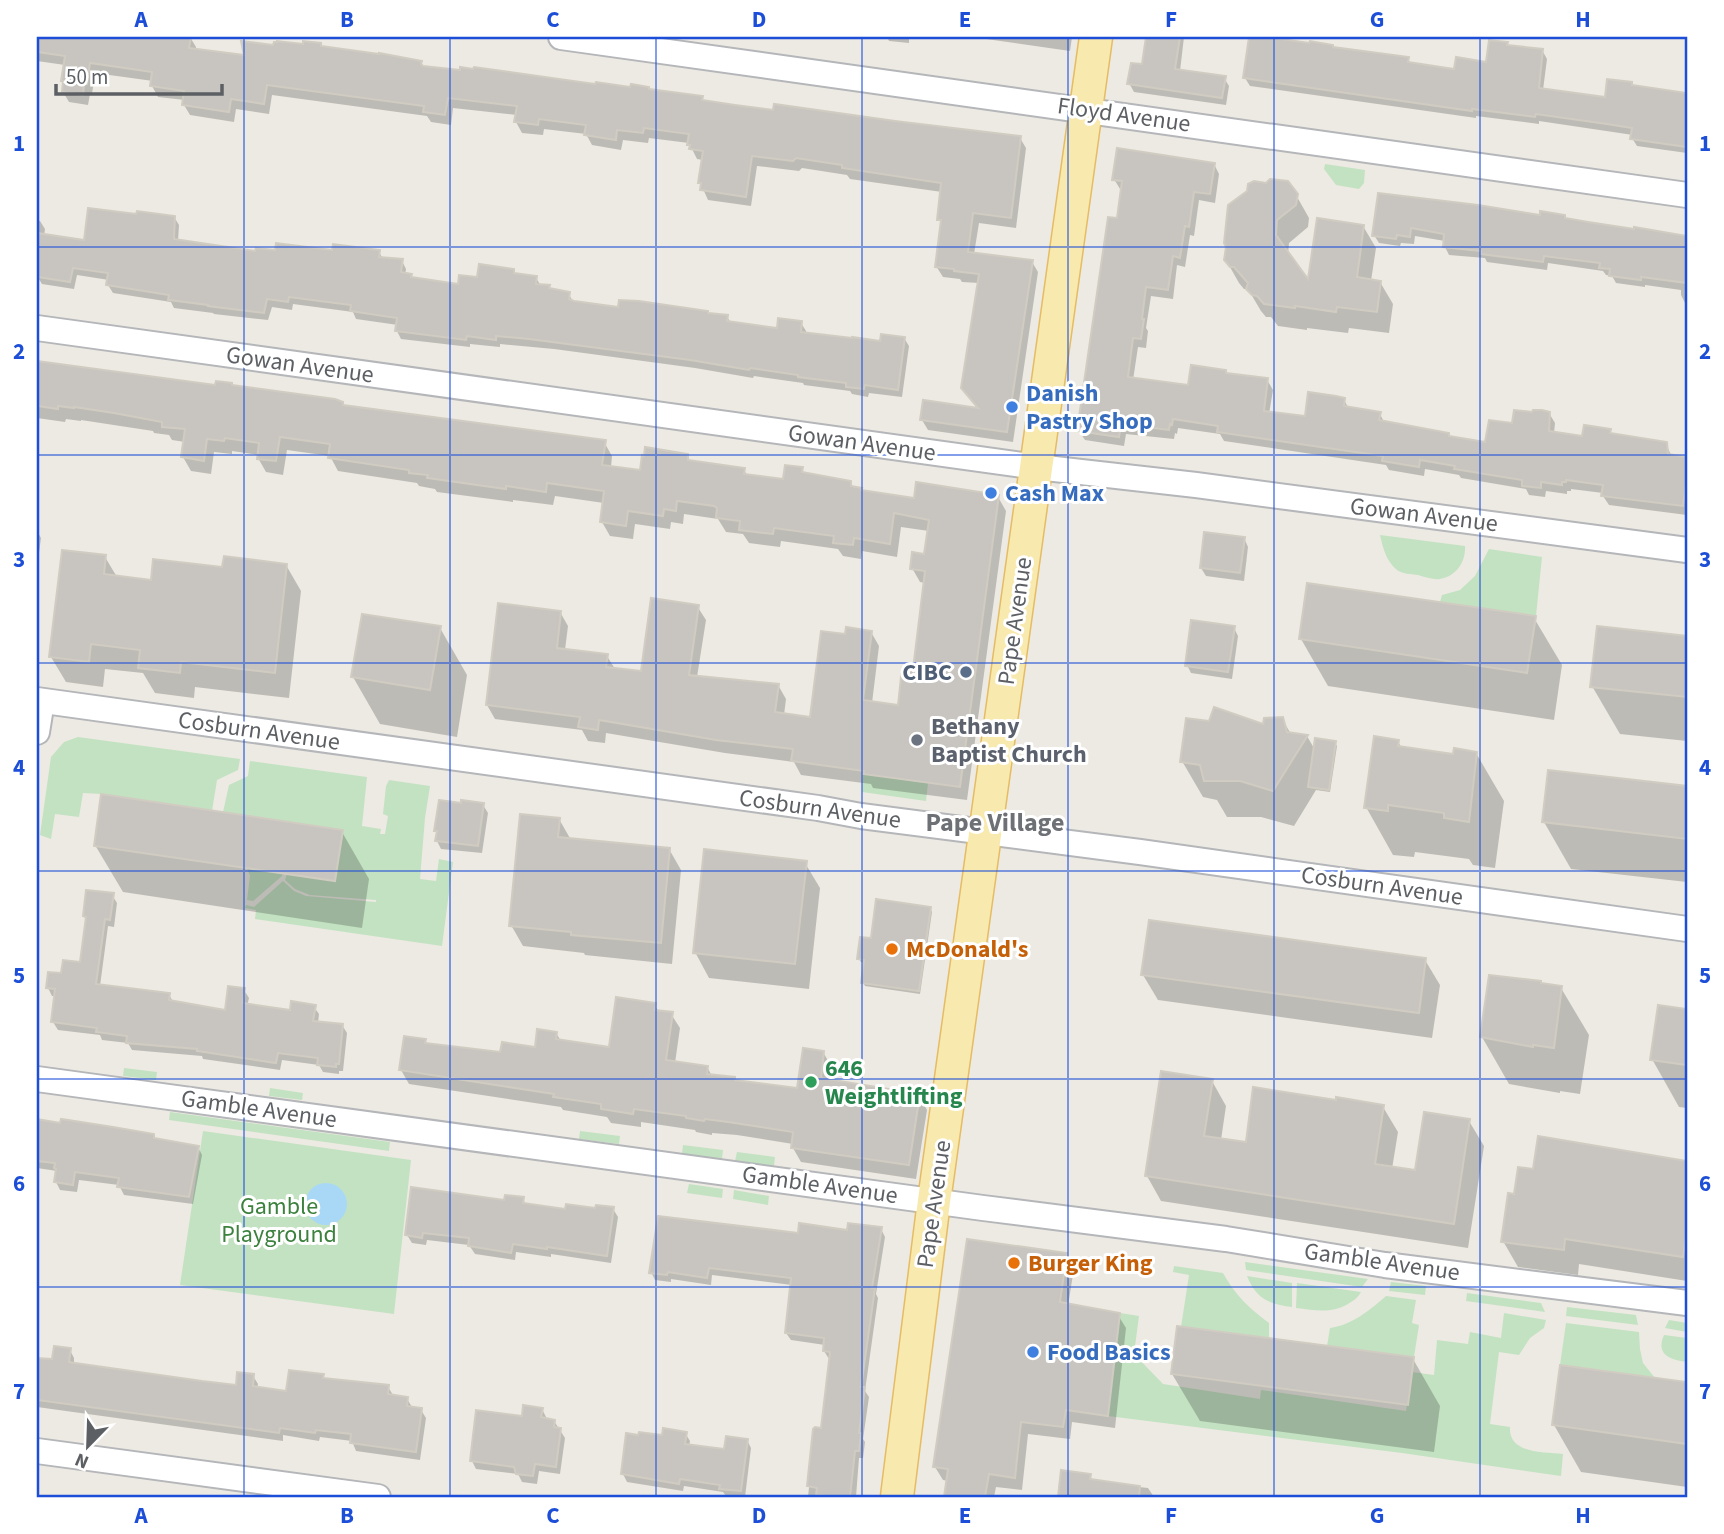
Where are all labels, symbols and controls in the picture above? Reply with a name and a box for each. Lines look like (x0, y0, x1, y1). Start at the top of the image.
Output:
text: A (133, 3, 148, 36)
text: B (340, 3, 354, 36)
text: C (546, 3, 560, 36)
text: D (752, 3, 766, 36)
text: E (959, 3, 971, 36)
text: F (1165, 3, 1177, 36)
text: G (1370, 3, 1384, 36)
text: H (1575, 3, 1591, 36)
scale bar (56, 52, 222, 96)
text: 50 m (66, 62, 108, 92)
street label: Floyd Avenue (1055, 88, 1193, 142)
text: 1 (13, 127, 25, 160)
text: 1 (1699, 127, 1711, 160)
text: 2 (13, 335, 25, 368)
text: 2 (1699, 335, 1711, 368)
street label: Gowan Avenue (224, 337, 376, 393)
place label: Danish Pastry Shop (1026, 376, 1153, 439)
marker: Danish Pastry Shop (1004, 399, 1020, 415)
street label: Gowan Avenue (786, 415, 938, 471)
place label: Cash Max (1005, 476, 1104, 511)
marker: Cash Max (983, 485, 999, 501)
street label: Gowan Avenue (1348, 489, 1500, 541)
text: 3 (13, 543, 25, 576)
text: 3 (1699, 543, 1711, 576)
street label: Pape Avenue (989, 555, 1041, 687)
place label: CIBC (902, 655, 952, 690)
marker: CIBC (958, 664, 974, 680)
street label: Cosburn Avenue (176, 702, 342, 760)
place label: Bethany Baptist Church (931, 709, 1087, 772)
marker: Bethany Baptist Church (909, 732, 925, 748)
text: 4 (13, 751, 25, 784)
text: 4 (1699, 751, 1711, 784)
street label: Cosburn Avenue (737, 780, 903, 838)
district label: Pape Village (926, 804, 1064, 841)
street label: Cosburn Avenue (1299, 857, 1465, 915)
place label: McDonald's (906, 932, 1028, 967)
marker: McDonald's (884, 941, 900, 957)
text: 5 (13, 959, 25, 992)
text: 5 (1699, 959, 1711, 992)
place label: 646 Weightlifting (825, 1051, 963, 1114)
marker: 646 Weightlifting (803, 1074, 819, 1090)
street label: Gamble Avenue (179, 1081, 339, 1137)
street label: Pape Avenue (908, 1138, 960, 1270)
street label: Gamble Avenue (740, 1157, 900, 1213)
text: 6 (13, 1167, 25, 1200)
text: 6 (1699, 1167, 1711, 1200)
park label: Gamble Playground (221, 1189, 337, 1252)
street label: Gamble Avenue (1302, 1234, 1462, 1290)
place label: Burger King (1028, 1246, 1153, 1281)
marker: Burger King (1006, 1255, 1022, 1271)
place label: Food Basics (1047, 1335, 1171, 1370)
marker: Food Basics (1025, 1344, 1041, 1360)
text: 7 (13, 1375, 25, 1408)
text: 7 (1699, 1375, 1711, 1408)
north arrow (52, 1412, 122, 1482)
text: N (71, 1445, 93, 1475)
text: A (133, 1499, 148, 1532)
text: B (340, 1499, 354, 1532)
text: C (546, 1499, 560, 1532)
text: D (752, 1499, 766, 1532)
text: E (959, 1499, 971, 1532)
text: F (1165, 1499, 1177, 1532)
text: G (1370, 1499, 1384, 1532)
text: H (1575, 1499, 1591, 1532)

